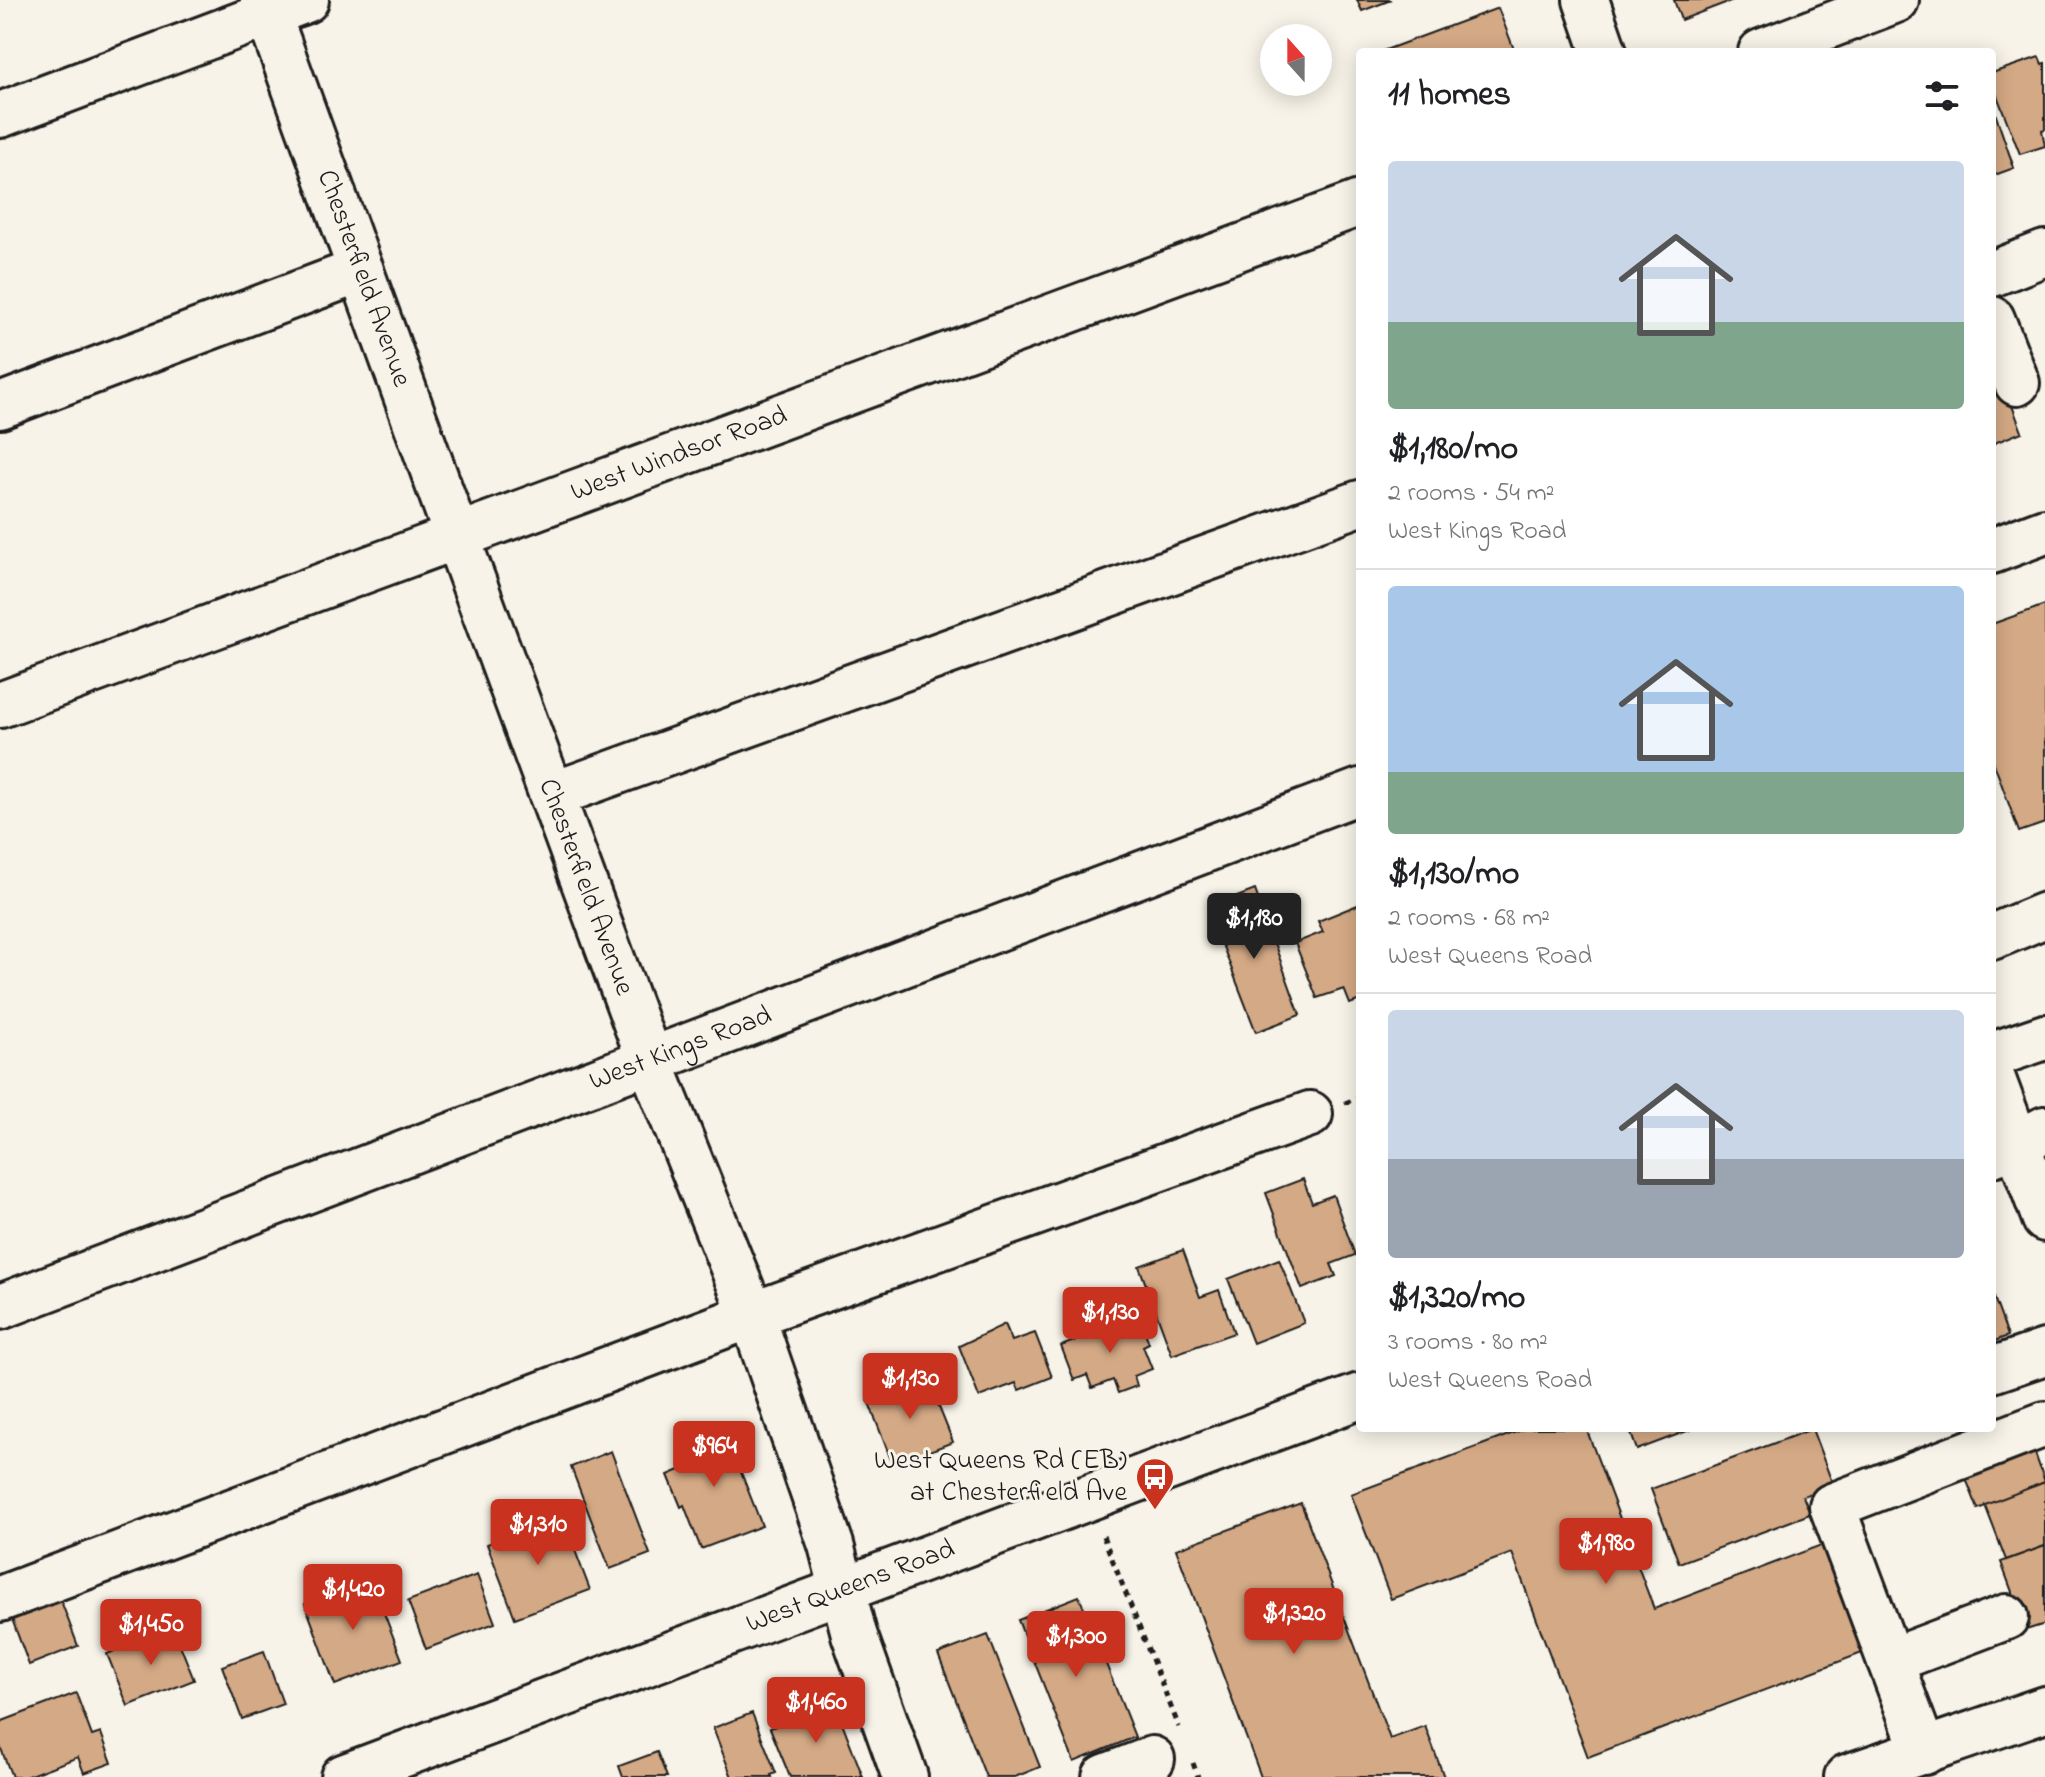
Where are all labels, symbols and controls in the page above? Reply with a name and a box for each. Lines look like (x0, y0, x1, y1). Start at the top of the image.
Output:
north arrow (1260, 24, 1332, 96)
map controls (1260, 24, 1332, 96)
text: 11 homes (1388, 71, 1511, 121)
icon: filters (1920, 74, 1964, 118)
street label: Chesterfield Avenue (306, 164, 422, 393)
icon: home (1604, 213, 1748, 357)
street label: West Windsor Road (565, 395, 794, 513)
text: $1,180/mo (1388, 425, 1518, 475)
text: 2 rooms · 54 m² (1388, 475, 1554, 513)
text: West Kings Road (1388, 513, 1566, 551)
icon: home (1604, 638, 1748, 782)
street label: Chesterfield Avenue (527, 773, 645, 1002)
text: $1,130/mo (1388, 850, 1519, 900)
pin: $1,180 (1189, 893, 1319, 961)
text: $1,180 (1225, 900, 1283, 938)
text: 2 rooms · 68 m² (1388, 900, 1550, 938)
text: West Queens Road (1388, 938, 1592, 976)
street label: West Kings Road (584, 995, 778, 1102)
icon: home (1604, 1062, 1748, 1206)
text: $1,320/mo (1388, 1274, 1525, 1324)
pin: $1,130 (1045, 1287, 1175, 1355)
text: $1,130 (1081, 1294, 1139, 1332)
text: 3 rooms · 80 m² (1388, 1324, 1548, 1362)
pin: $1,130 (845, 1353, 975, 1421)
text: $1,130 (881, 1360, 939, 1398)
text: West Queens Road (1388, 1362, 1592, 1400)
pin: $964 (667, 1421, 761, 1489)
text: $964 (691, 1428, 737, 1466)
place label: West Queens Rd (EB) at Chesterfield Ave (874, 1441, 1127, 1514)
bus stop icon: West Queens Rd (EB) at Chesterfield Ave (1134, 1456, 1176, 1511)
pin: $1,310 (473, 1499, 603, 1567)
text: $1,310 (509, 1506, 567, 1544)
pin: $1,980 (1541, 1518, 1671, 1586)
text: $1,980 (1577, 1525, 1635, 1563)
street label: West Queens Road (740, 1529, 961, 1645)
pin: $1,420 (288, 1564, 418, 1632)
text: $1,420 (321, 1571, 385, 1609)
pin: $1,320 (1229, 1588, 1359, 1656)
text: $1,320 (1262, 1595, 1326, 1633)
pin: $1,450 (86, 1599, 216, 1667)
text: $1,450 (118, 1606, 184, 1644)
pin: $1,300 (1011, 1611, 1141, 1679)
text: $1,300 (1045, 1618, 1107, 1656)
pin: $1,460 (751, 1677, 881, 1745)
text: $1,460 (785, 1684, 847, 1722)

